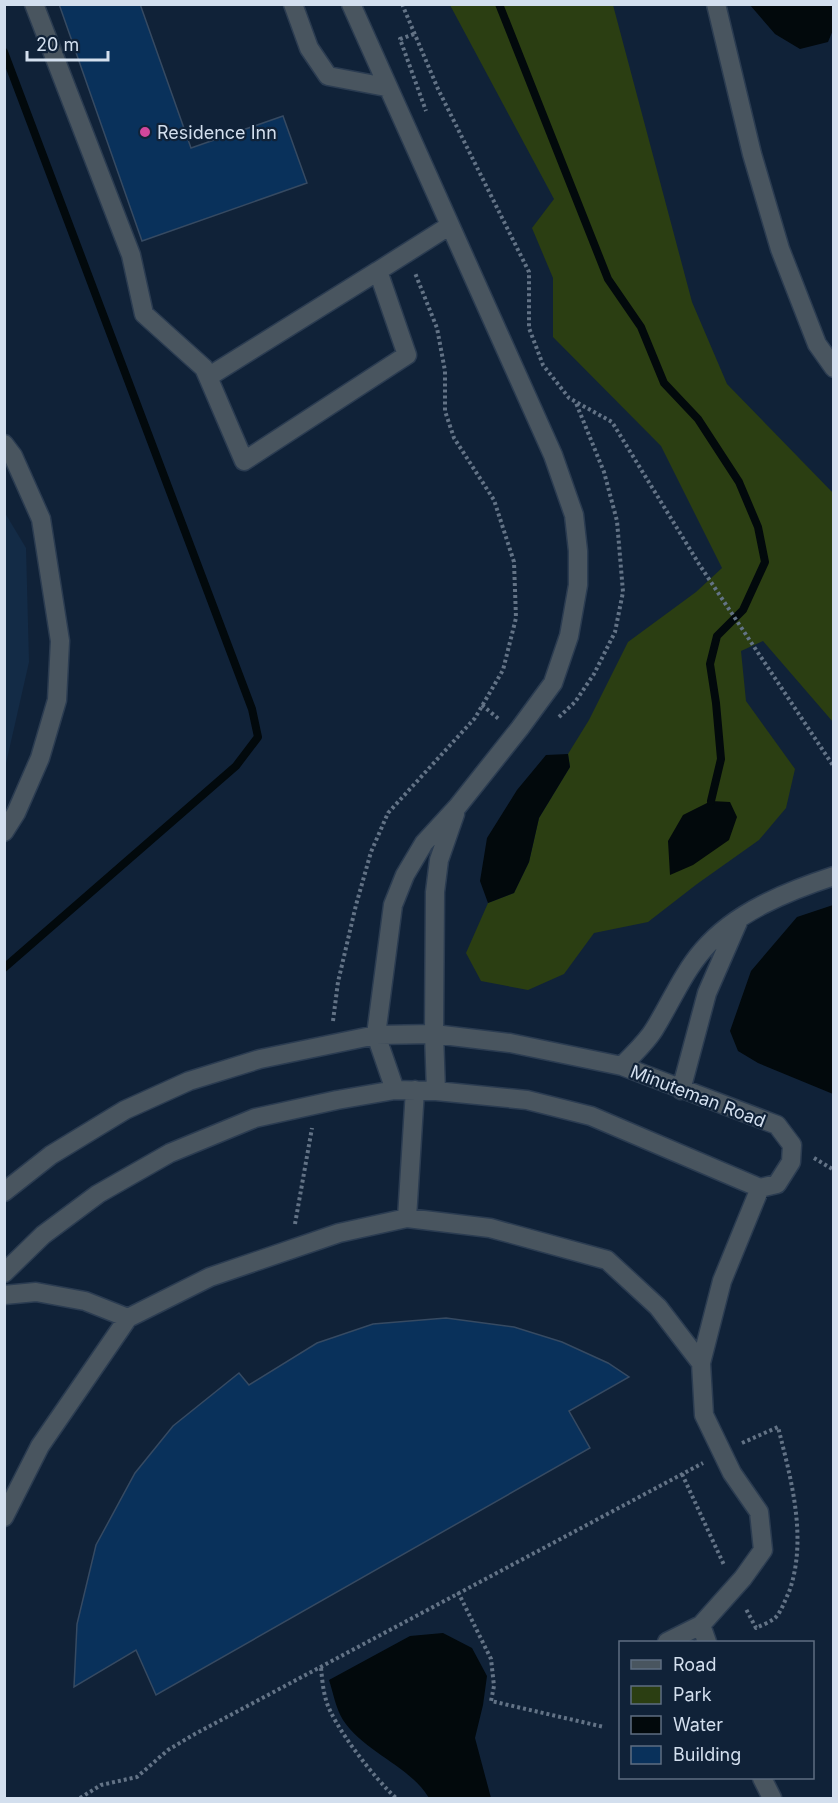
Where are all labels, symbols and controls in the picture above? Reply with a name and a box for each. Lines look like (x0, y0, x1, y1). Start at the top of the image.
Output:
scale bar (27, 24, 108, 62)
text: 20 m (36, 34, 79, 55)
place label: Residence Inn (157, 122, 277, 143)
marker: Residence Inn (138, 125, 152, 139)
street label: Minuteman Road (627, 1061, 769, 1131)
legend (619, 1641, 814, 1779)
text: Road (673, 1654, 716, 1675)
text: Park (673, 1684, 712, 1705)
text: Water (673, 1714, 723, 1735)
text: Building (673, 1744, 741, 1765)

